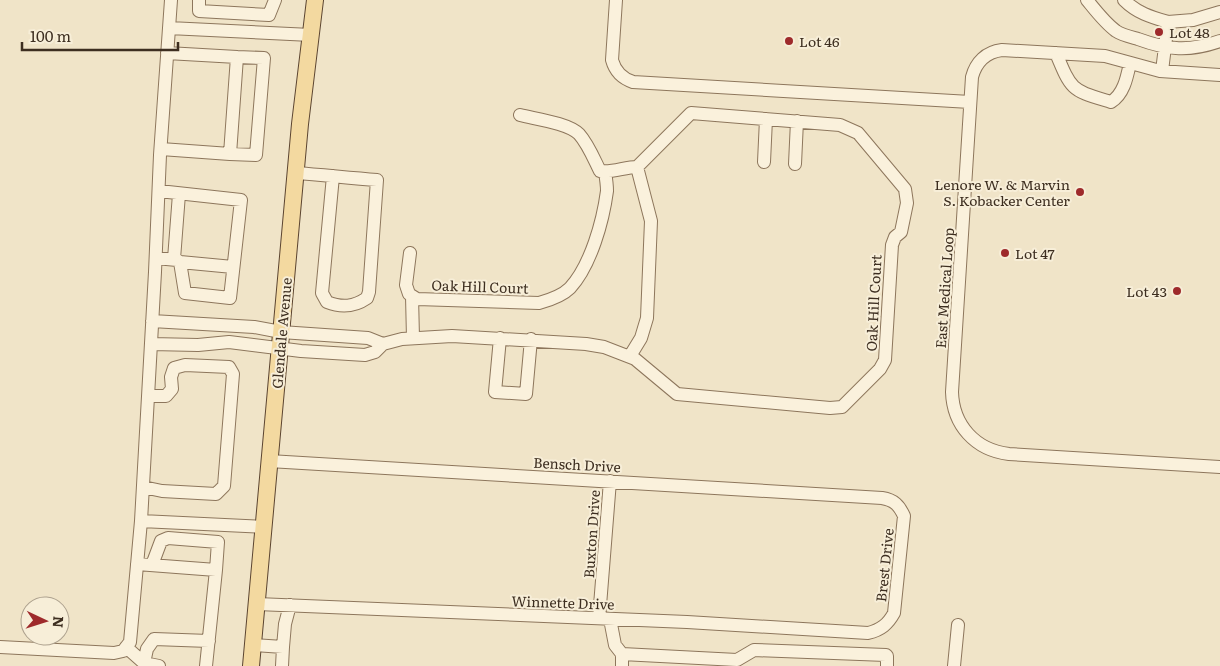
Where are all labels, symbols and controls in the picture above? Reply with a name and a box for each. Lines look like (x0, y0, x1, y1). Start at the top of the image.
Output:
scale bar (22, 20, 179, 52)
place label: Lot 48 (1169, 22, 1210, 42)
text: 100 m (30, 24, 71, 47)
marker: Lot 48 (1153, 26, 1165, 38)
place label: Lot 46 (799, 31, 840, 51)
marker: Lot 46 (783, 35, 795, 47)
place label: Lenore W. & Marvin S. Kobacker Center (934, 174, 1070, 210)
marker: Lenore W. & Marvin S. Kobacker Center (1074, 186, 1086, 198)
street label: East Medical Loop (930, 227, 958, 349)
place label: Lot 47 (1015, 243, 1055, 263)
marker: Lot 47 (999, 247, 1011, 259)
street label: Oak Hill Court (860, 254, 886, 352)
street label: Oak Hill Court (431, 274, 529, 298)
street label: Glendale Avenue (266, 277, 296, 389)
place label: Lot 43 (1126, 281, 1167, 301)
marker: Lot 43 (1171, 285, 1183, 297)
street label: Bensch Drive (533, 452, 621, 476)
street label: Buxton Drive (578, 489, 604, 579)
street label: Brest Drive (870, 527, 898, 603)
street label: Winnette Drive (511, 590, 615, 614)
north arrow (20, 596, 70, 646)
text: N (49, 615, 69, 629)

